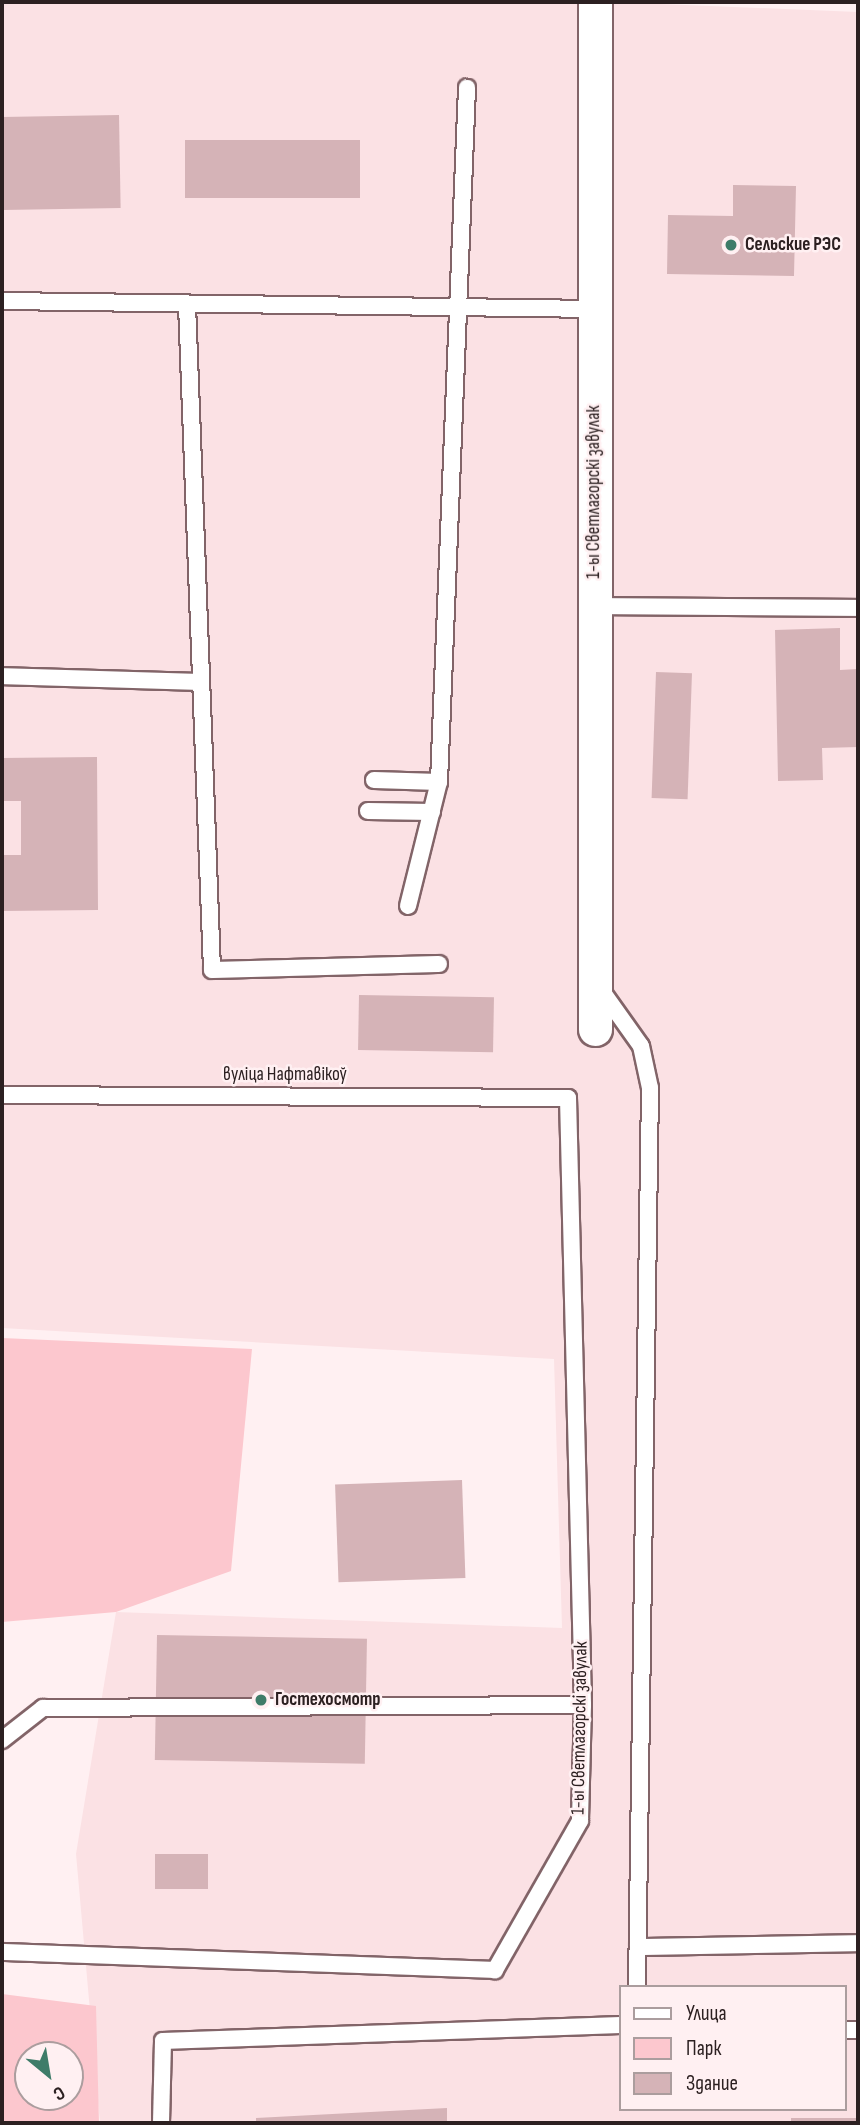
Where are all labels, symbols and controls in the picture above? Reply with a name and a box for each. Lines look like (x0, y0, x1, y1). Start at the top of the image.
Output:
place label: Сельские РЭС (745, 234, 841, 256)
marker: Сельские РЭС (723, 237, 739, 253)
street label: 1-ы Светлагорскі завулак (583, 405, 605, 579)
street label: вуліца Нафтавікоў (223, 1064, 347, 1086)
street label: 1-ы Светлагорскі завулак (567, 1641, 593, 1815)
place label: Гостехосмотр (275, 1689, 381, 1711)
marker: Гостехосмотр (253, 1692, 269, 1708)
legend (618, 1985, 846, 2111)
text: Улица (686, 2001, 727, 2026)
text: Парк (686, 2036, 721, 2061)
north arrow (14, 2041, 84, 2111)
text: Здание (686, 2071, 738, 2096)
text: С (49, 2080, 69, 2105)

